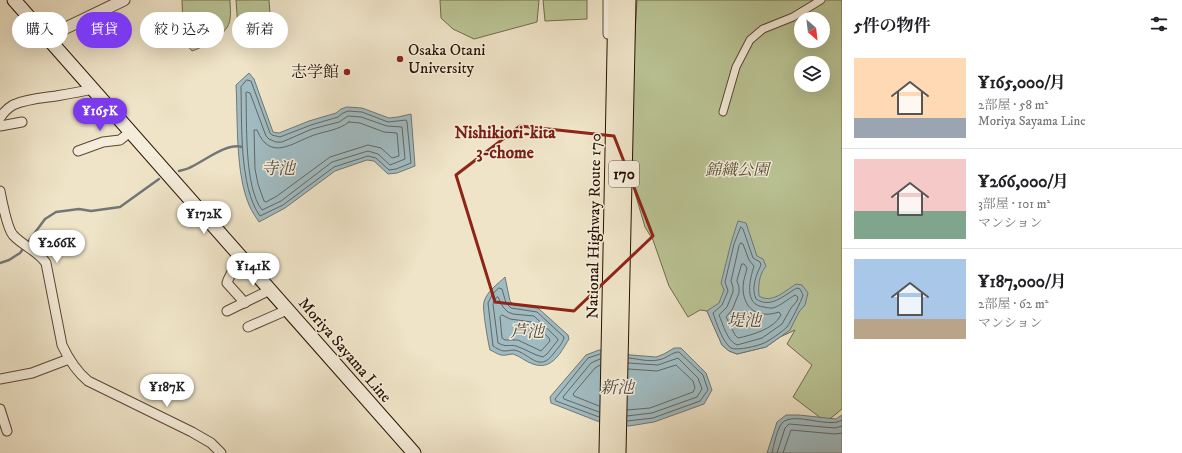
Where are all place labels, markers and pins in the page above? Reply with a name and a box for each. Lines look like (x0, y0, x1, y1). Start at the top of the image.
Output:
place label: Osaka Otani University (408, 40, 485, 78)
marker: Osaka Otani University (395, 54, 405, 64)
place label: 志学館 (291, 62, 339, 82)
marker: 志学館 (342, 67, 352, 77)
pin: ¥165K (72, 98, 128, 132)
pin: ¥172K (176, 201, 232, 235)
pin: ¥266K (29, 230, 85, 264)
pin: ¥141K (225, 253, 281, 287)
pin: ¥187K (139, 374, 195, 408)

